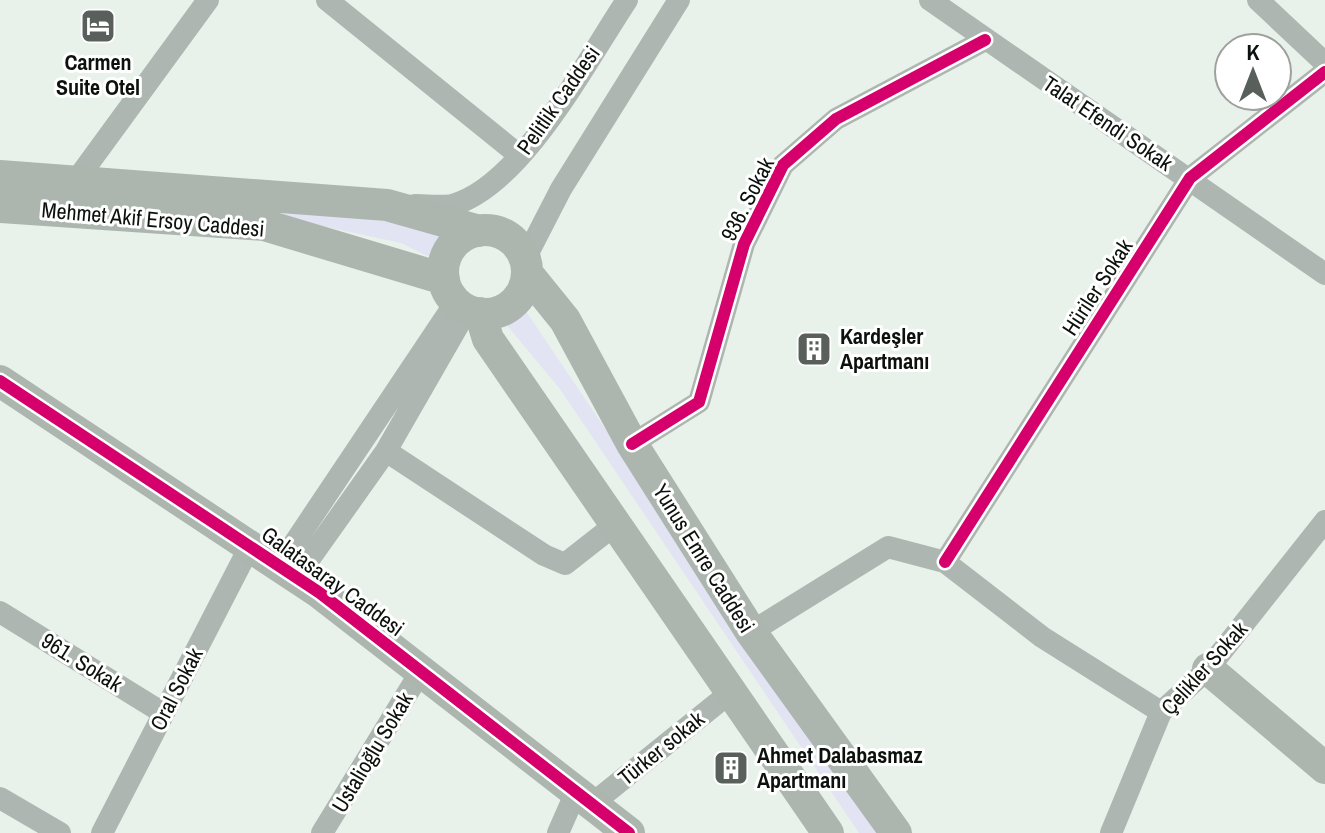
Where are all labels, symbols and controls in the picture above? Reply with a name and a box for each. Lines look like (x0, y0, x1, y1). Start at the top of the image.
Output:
hotel icon: Carmen Suite Otel (79, 7, 117, 45)
north arrow (1213, 32, 1293, 112)
text: K (1246, 37, 1260, 67)
street label: Pelitlik Caddesi (509, 40, 607, 160)
place label: Carmen Suite Otel (56, 47, 140, 102)
street label: Talat Efendi Sokak (1037, 68, 1180, 178)
street label: 936. Sokak (713, 151, 781, 246)
street label: Mehmet Akif Ersoy Caddesi (40, 194, 266, 244)
street label: Hüriler Sokak (1055, 232, 1140, 341)
place label: Kardeşler Apartmanı (840, 321, 929, 376)
building icon: Kardeşler Apartmanı (795, 330, 833, 368)
street label: Yunus Emre Caddesi (646, 478, 762, 638)
street label: Galatasaray Caddesi (256, 519, 410, 643)
street label: Çelikler Sokak (1154, 614, 1255, 721)
street label: 961. Sokak (36, 625, 129, 699)
street label: Oral Sokak (142, 642, 210, 736)
street label: Ustalioğlu Sokak (324, 685, 420, 818)
street label: Türker sokak (612, 703, 711, 792)
place label: Ahmet Dalabasmaz Apartmanı (757, 740, 922, 795)
building icon: Ahmet Dalabasmaz Apartmanı (712, 749, 750, 787)

